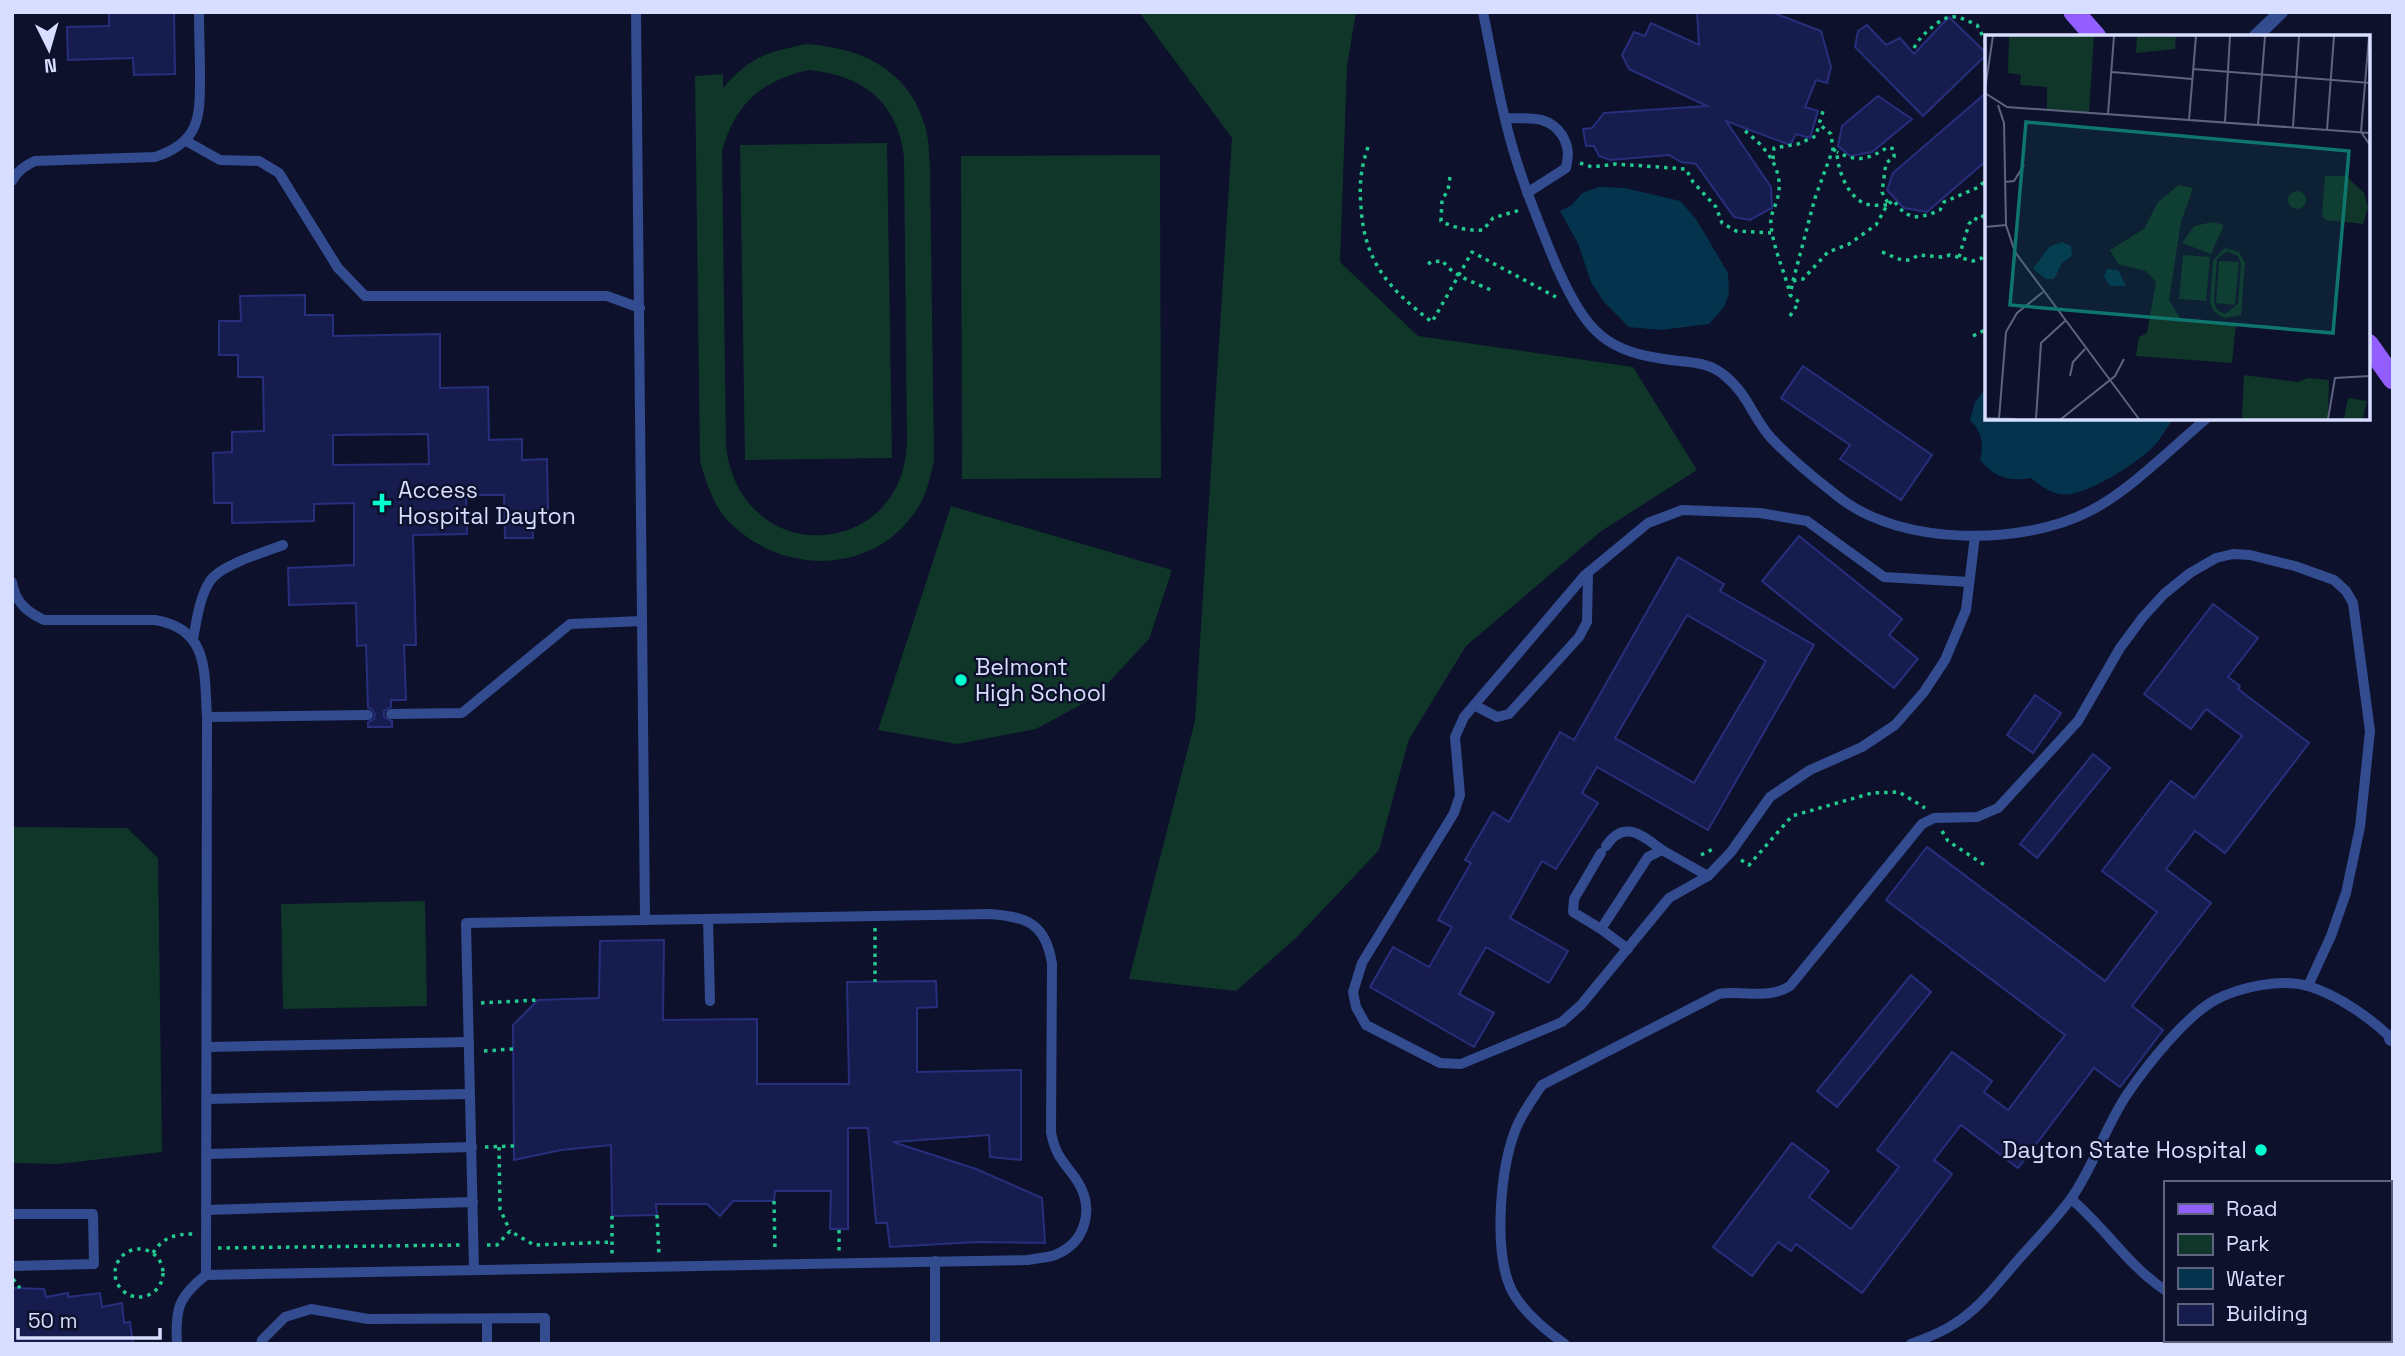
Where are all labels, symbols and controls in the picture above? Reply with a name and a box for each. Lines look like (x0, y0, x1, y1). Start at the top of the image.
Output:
north arrow (14, 14, 84, 84)
inset map (1985, 35, 2370, 420)
text: N (43, 52, 58, 78)
place label: Access Hospital Dayton (398, 475, 576, 531)
marker: Access Hospital Dayton (372, 493, 392, 513)
place label: Belmont High School (975, 652, 1107, 708)
marker: Belmont High School (953, 672, 969, 688)
place label: Dayton State Hospital (2002, 1135, 2247, 1165)
marker: Dayton State Hospital (2253, 1142, 2269, 1158)
legend (2164, 1181, 2391, 1342)
text: Road (2226, 1195, 2278, 1222)
text: Park (2226, 1230, 2270, 1257)
text: Water (2226, 1265, 2285, 1292)
scale bar (18, 1296, 159, 1340)
text: Building (2226, 1300, 2308, 1327)
text: 50 m (28, 1307, 78, 1334)

